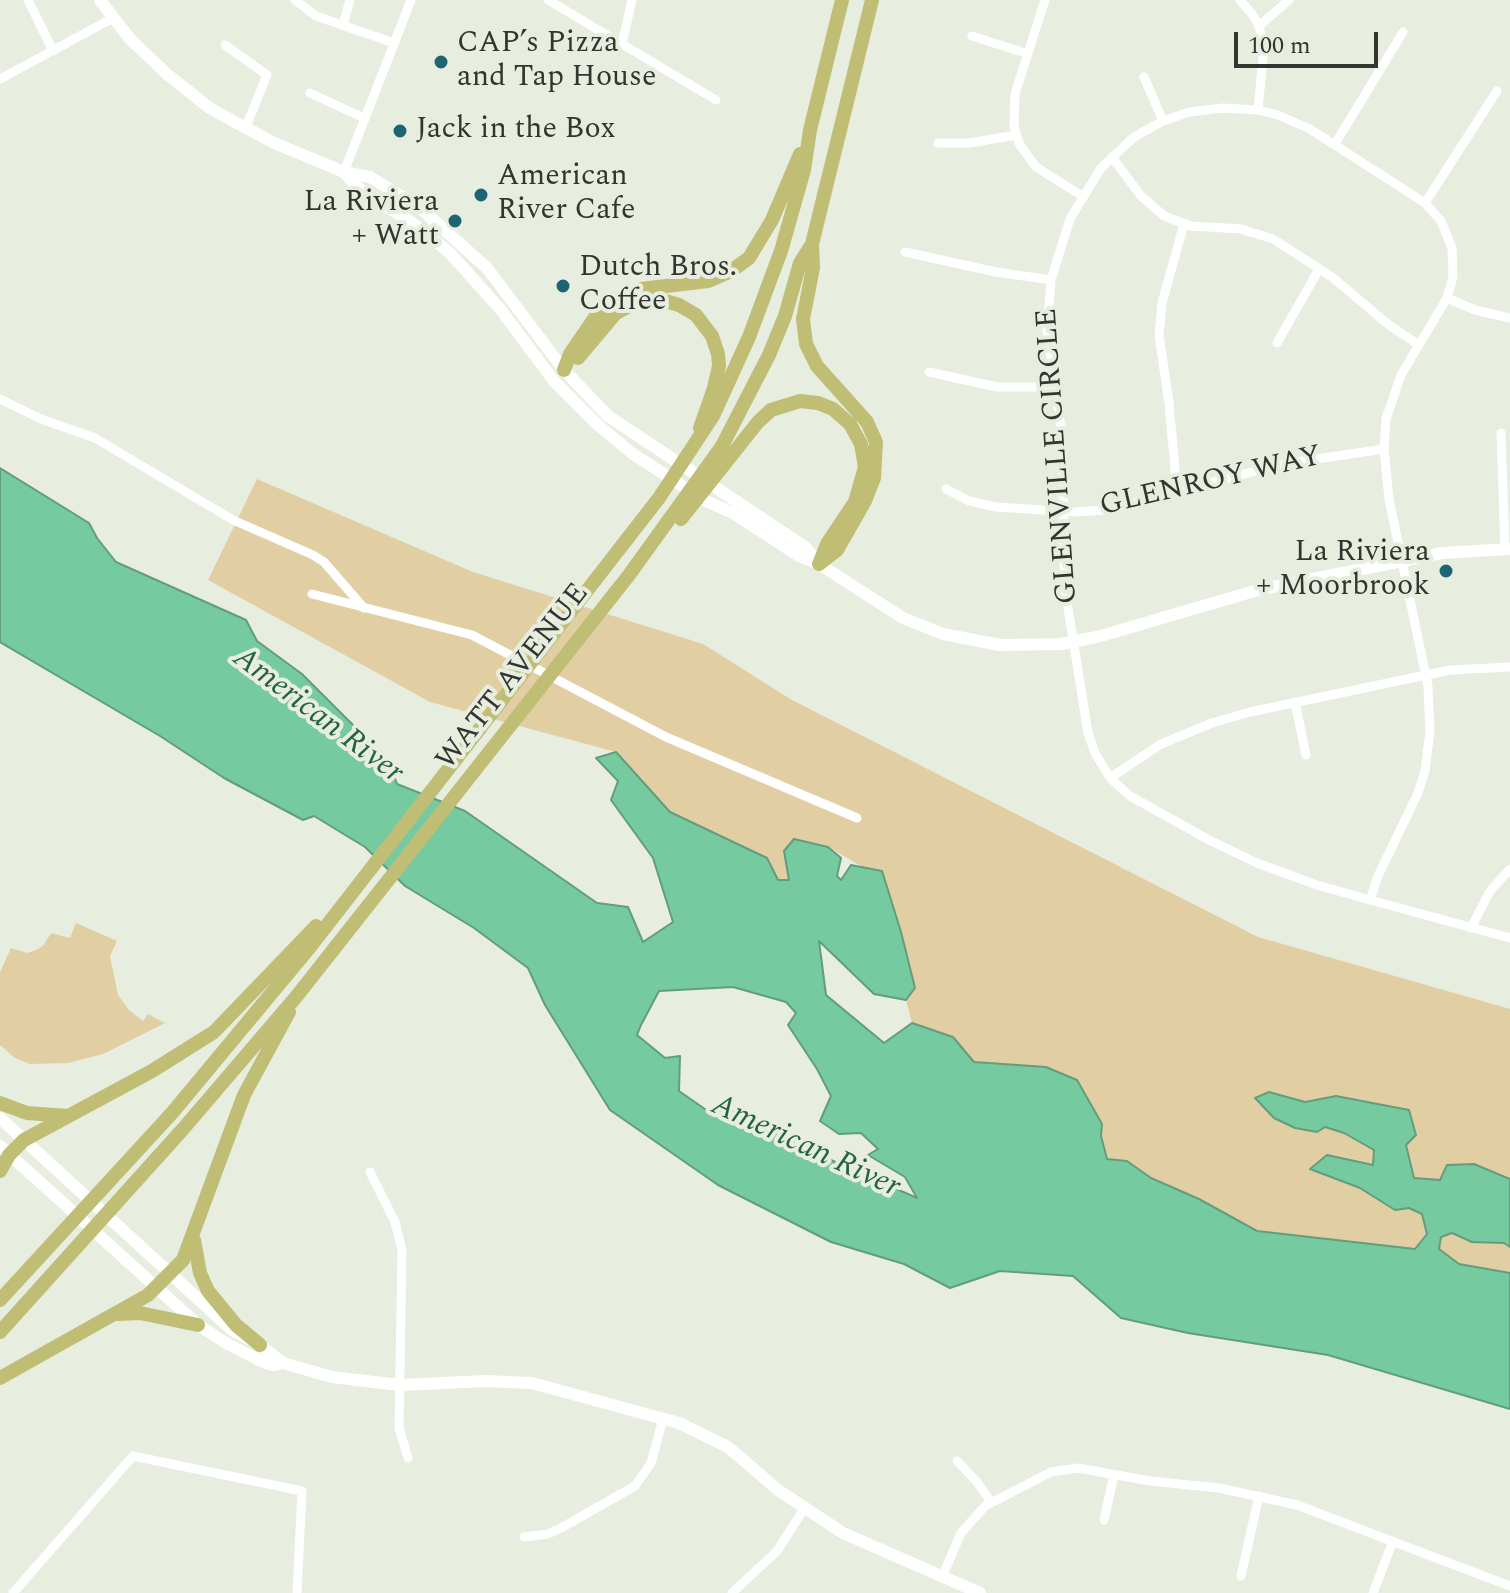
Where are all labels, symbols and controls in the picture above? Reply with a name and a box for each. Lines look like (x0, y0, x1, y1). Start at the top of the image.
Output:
scale bar (1238, 16, 1382, 66)
place label: CAP’s Pizza and Tap House (457, 27, 656, 98)
text: 100 m (1248, 28, 1311, 64)
marker: CAP’s Pizza and Tap House (432, 53, 450, 71)
place label: Jack in the Box (416, 113, 615, 149)
marker: Jack in the Box (391, 122, 409, 140)
place label: American River Cafe (497, 160, 635, 230)
place label: La Riviera + Watt (303, 186, 439, 256)
marker: American River Cafe (472, 186, 490, 204)
marker: La Riviera + Watt (446, 212, 464, 230)
place label: Dutch Bros. Coffee (579, 251, 737, 322)
marker: Dutch Bros. Coffee (554, 277, 572, 295)
street label: GLENVILLE CIRCLE (1031, 307, 1087, 605)
street label: GLENROY WAY (1097, 440, 1325, 526)
place label: La Riviera + Moorbrook (1256, 536, 1430, 606)
marker: La Riviera + Moorbrook (1437, 562, 1455, 580)
street label: WATT AVENUE (430, 577, 598, 779)
water label: American River (224, 640, 410, 794)
water label: American River (705, 1088, 905, 1208)

